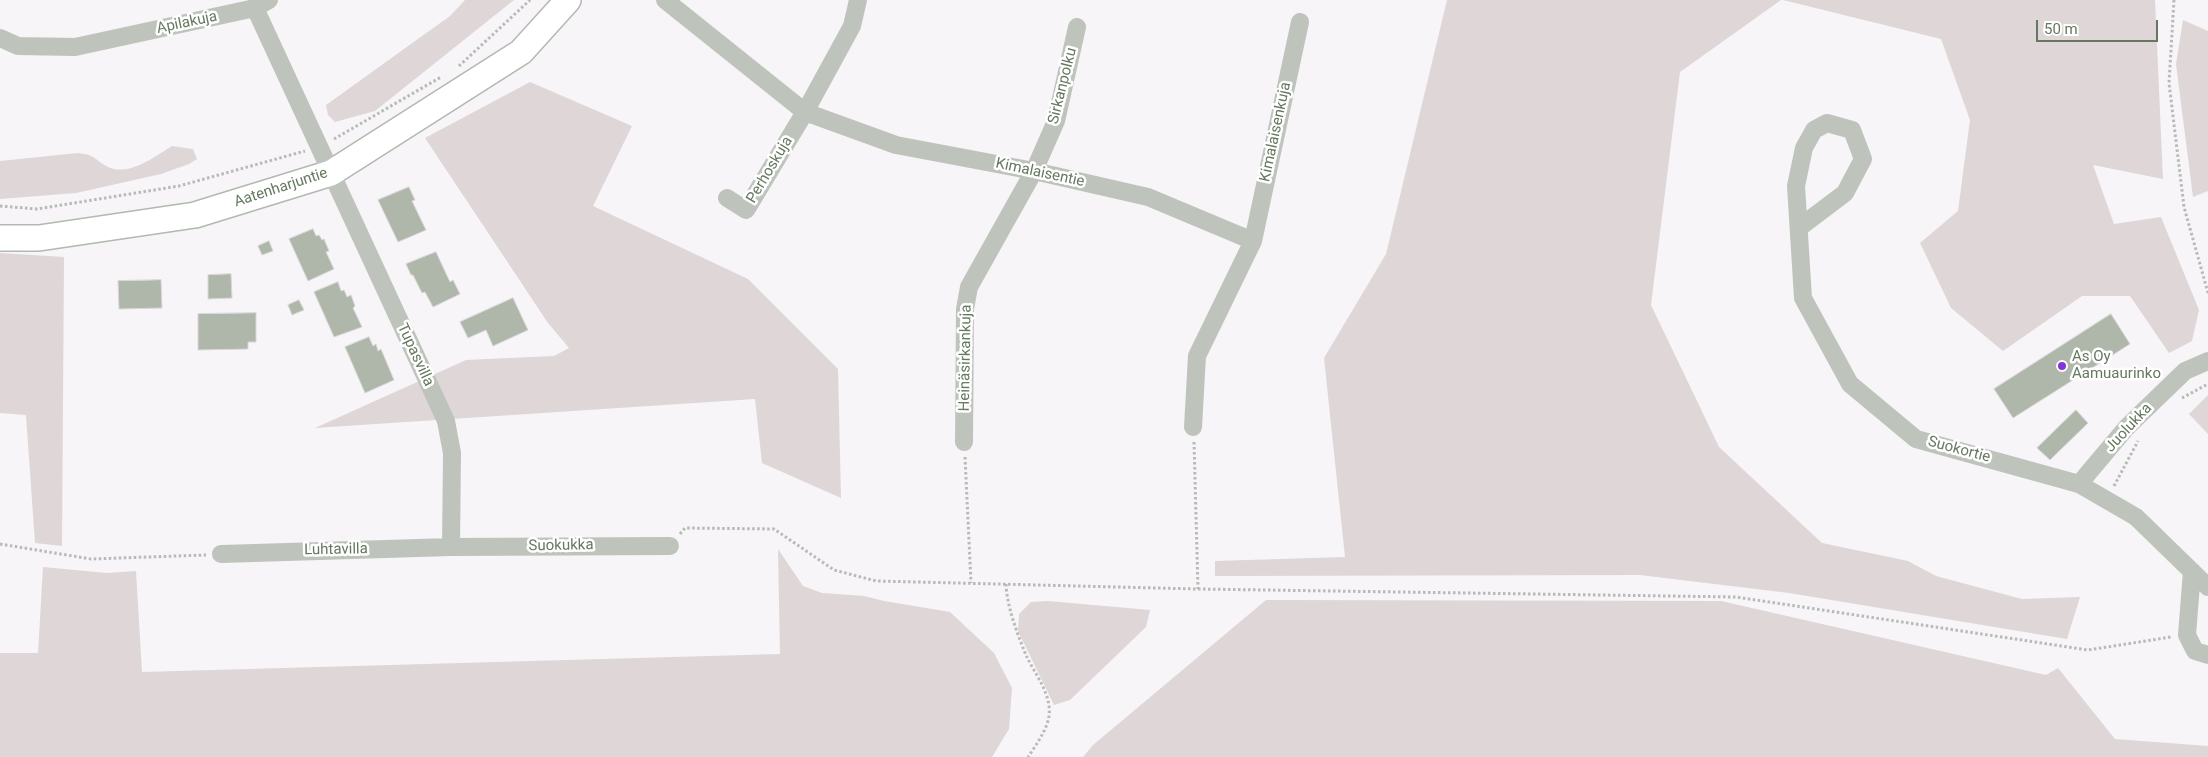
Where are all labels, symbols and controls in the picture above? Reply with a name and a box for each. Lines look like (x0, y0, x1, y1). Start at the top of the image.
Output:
street label: Apilakuja (155, 8, 219, 38)
scale bar (2038, 10, 2160, 42)
text: 50 m (2044, 20, 2078, 38)
street label: Sirkanpolku (1045, 46, 1081, 126)
street label: Kimalaisenkuja (1257, 81, 1295, 183)
street label: Perhoskuja (743, 133, 797, 207)
street label: Kimalaisentie (994, 155, 1086, 191)
street label: Aatenharjuntie (232, 164, 330, 212)
street label: Heinäsirkankuja (956, 304, 976, 412)
street label: Tupasvilla (393, 321, 437, 389)
place label: As Oy Aamuaurinko (2072, 348, 2161, 383)
marker: As Oy Aamuaurinko (2056, 360, 2068, 372)
street label: Juolukka (2102, 400, 2156, 456)
street label: Suokortie (1926, 433, 1992, 467)
street label: Suokukka (528, 536, 594, 556)
street label: Luhtavilla (304, 540, 368, 560)

